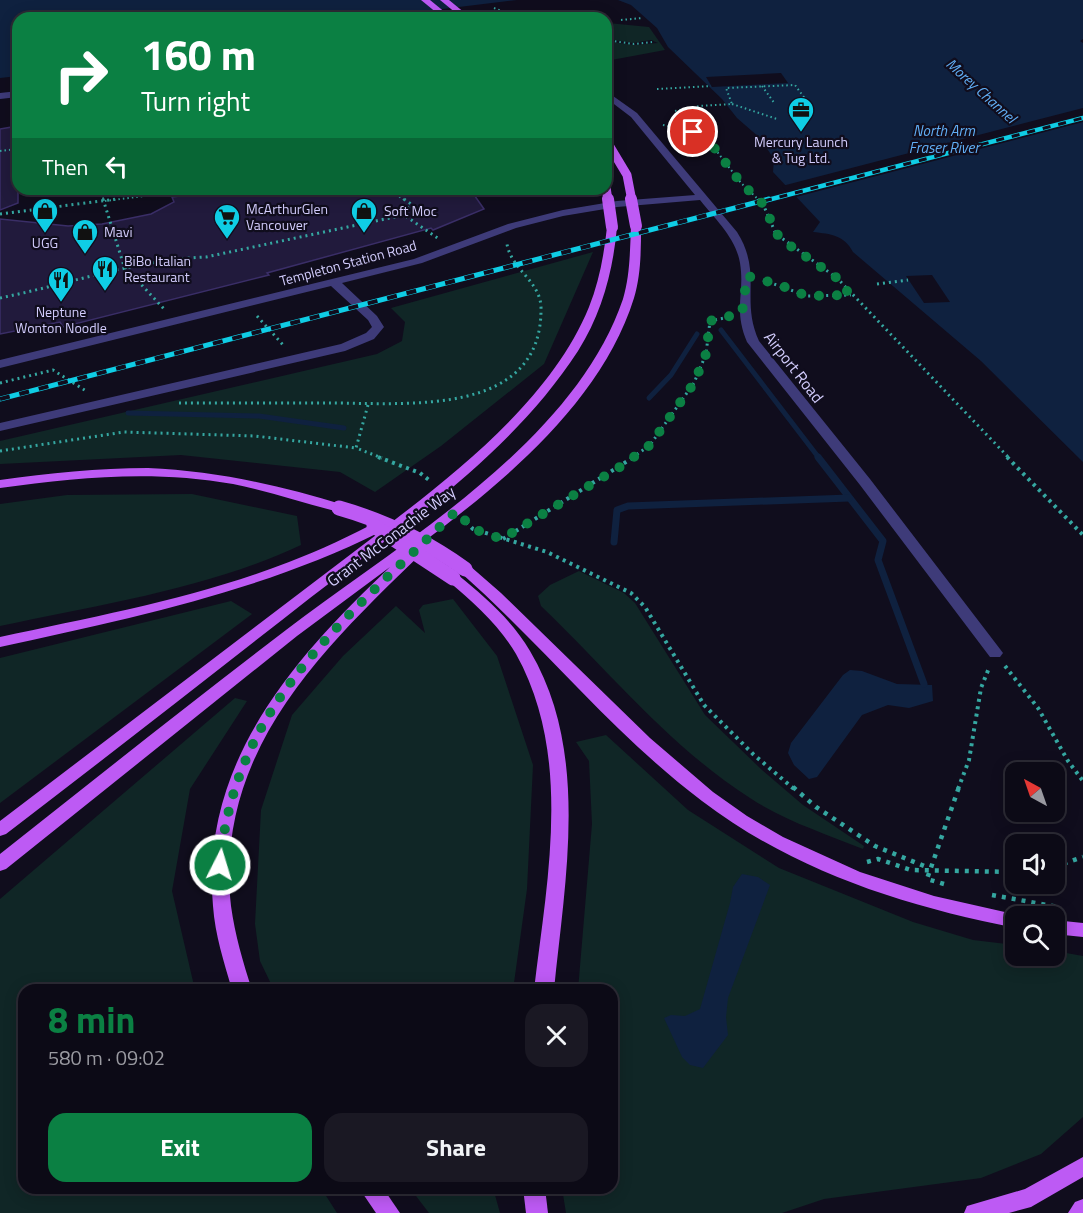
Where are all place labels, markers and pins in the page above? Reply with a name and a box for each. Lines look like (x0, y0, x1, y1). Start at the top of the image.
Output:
office icon: Mercury Launch & Tug Ltd. (786, 95, 816, 133)
pin (667, 106, 718, 157)
place label: Mercury Launch & Tug Ltd. (754, 131, 848, 168)
shop icon: UGG (30, 196, 60, 234)
shop icon: Soft Moc (349, 196, 379, 234)
place label: McArthurGlen Vancouver (246, 198, 328, 235)
place label: Soft Moc (384, 200, 437, 221)
supermarket icon: McArthurGlen Vancouver (212, 202, 242, 240)
shop icon: Mavi (70, 217, 100, 255)
place label: Mavi (104, 221, 133, 242)
place label: UGG (32, 232, 58, 253)
place label: BiBo Italian Restaurant (124, 250, 191, 287)
restaurant icon: BiBo Italian Restaurant (90, 254, 120, 292)
restaurant icon: Neptune Wonton Noodle (46, 265, 76, 303)
place label: Neptune Wonton Noodle (15, 301, 107, 338)

